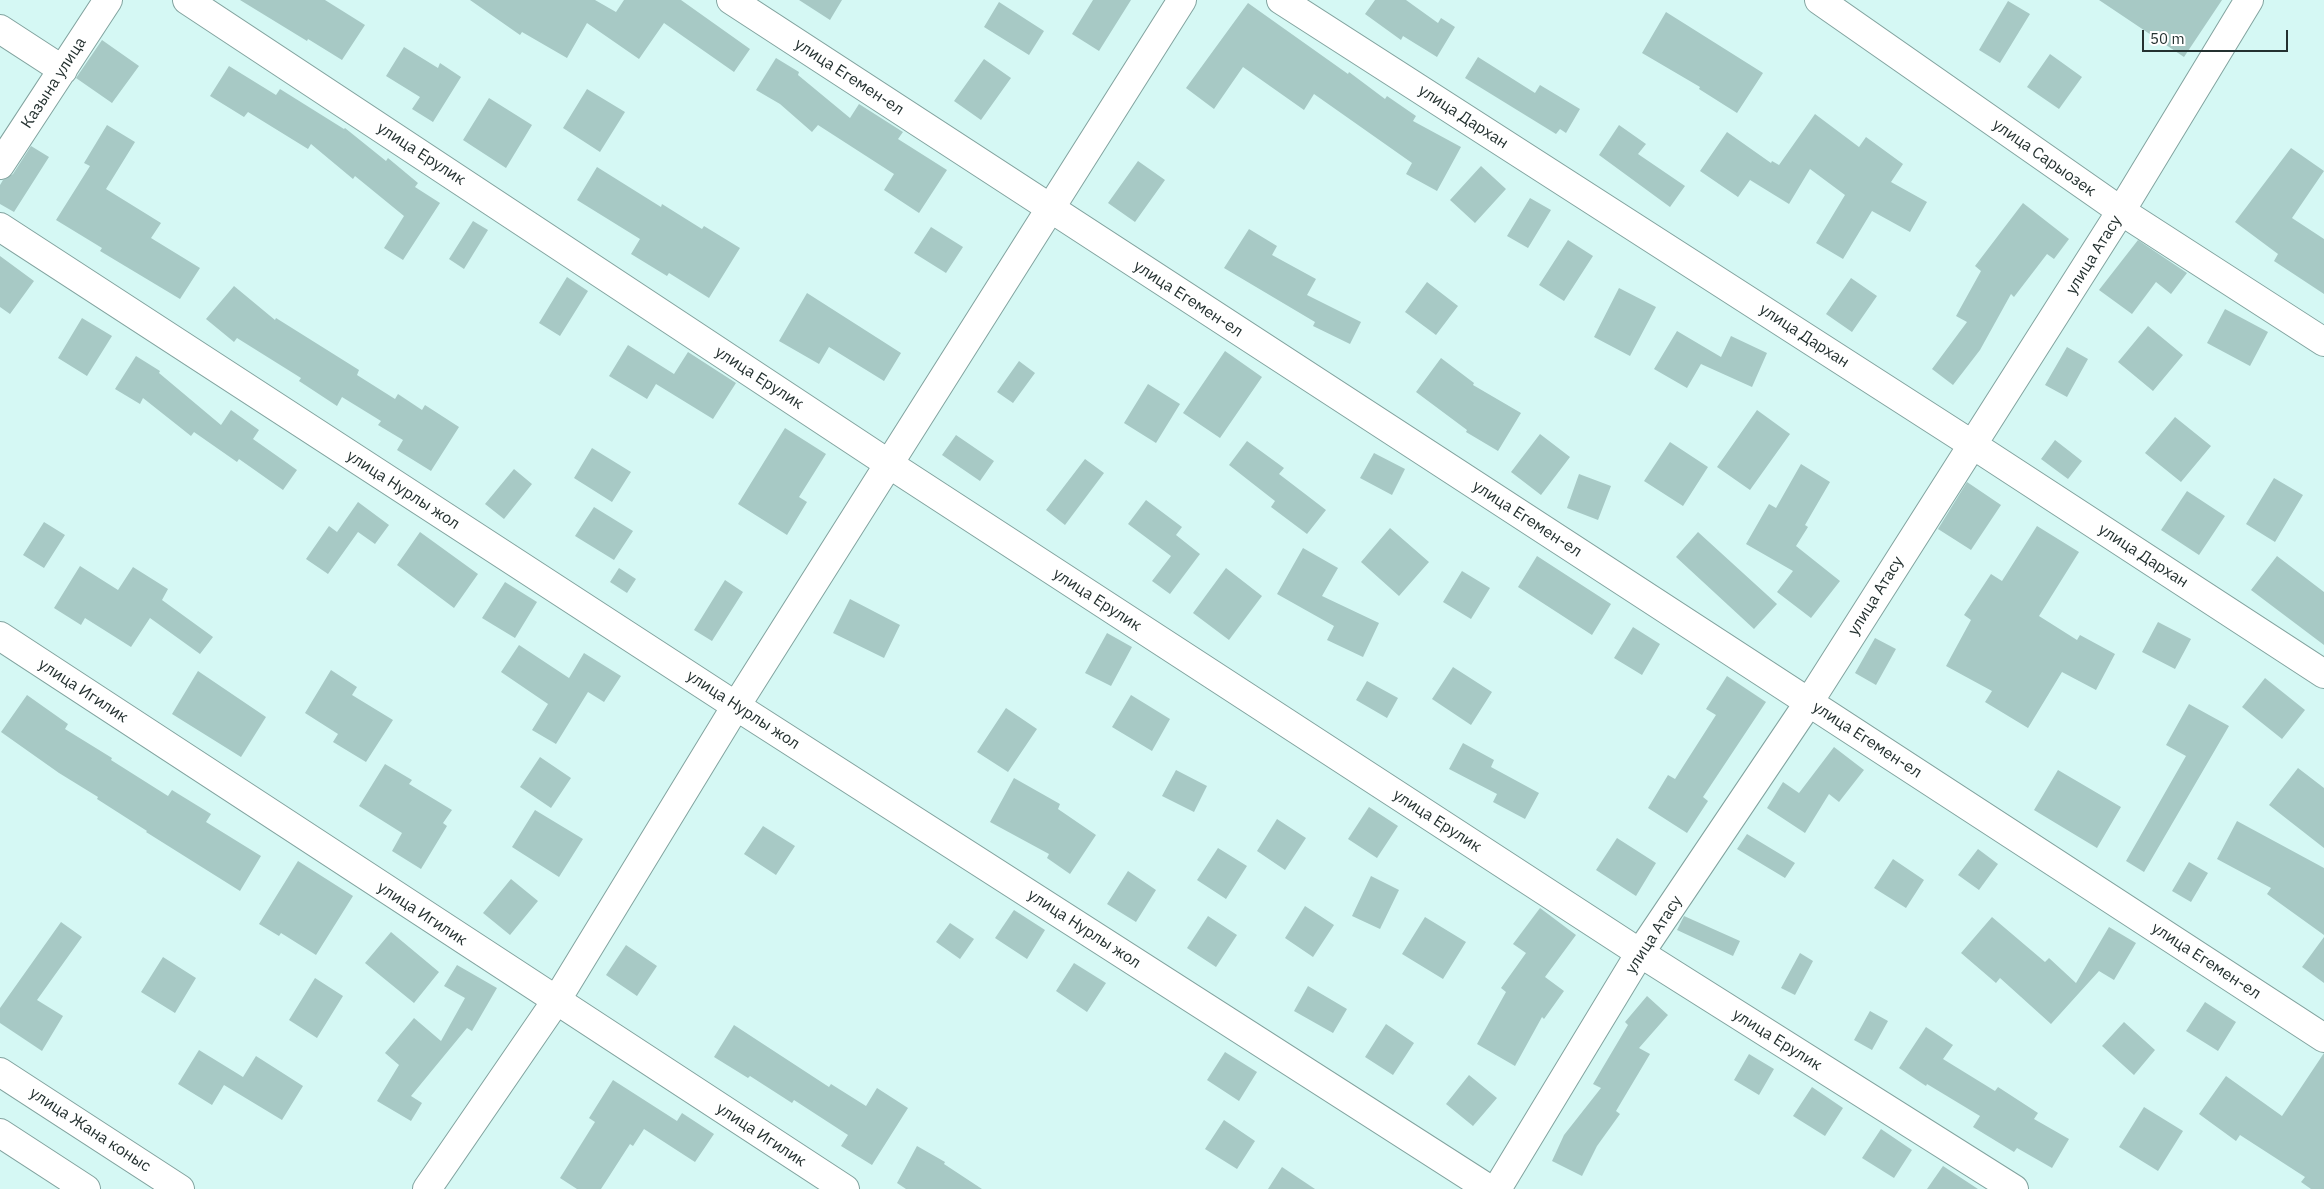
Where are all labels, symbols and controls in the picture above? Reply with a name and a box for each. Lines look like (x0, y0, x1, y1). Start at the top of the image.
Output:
scale bar (2144, 20, 2290, 52)
text: 50 m (2150, 29, 2185, 48)
street label: Казына улица (17, 34, 91, 132)
street label: улица Егемен-ел (791, 34, 907, 120)
street label: улица Дархан (1414, 81, 1512, 153)
street label: улица Сарыозек (1989, 115, 2099, 201)
street label: улица Ерулик (373, 118, 469, 190)
street label: улица Атасу (2062, 212, 2126, 298)
street label: улица Егемен-ел (1130, 256, 1246, 342)
street label: улица Дархан (1755, 300, 1853, 372)
street label: улица Ерулик (711, 342, 807, 414)
street label: улица Нурлы жол (343, 446, 463, 534)
street label: улица Егемен-ел (1469, 476, 1585, 562)
street label: улица Дархан (2094, 520, 2192, 592)
street label: улица Атасу (1844, 553, 1908, 639)
street label: улица Ерулик (1049, 564, 1145, 636)
street label: улица Игилик (35, 655, 131, 727)
street label: улица Нурлы жол (683, 666, 803, 754)
street label: улица Егемен-ел (1809, 697, 1925, 783)
street label: улица Ерулик (1389, 785, 1485, 857)
street label: улица Игилик (374, 878, 470, 950)
street label: улица Нурлы жол (1024, 885, 1144, 973)
street label: улица Атасу (1622, 892, 1686, 978)
street label: улица Егемен-ел (2148, 918, 2264, 1004)
street label: улица Ерулик (1729, 1005, 1825, 1075)
street label: улица Жана коныс (26, 1084, 154, 1176)
street label: улица Игилик (713, 1099, 809, 1171)

